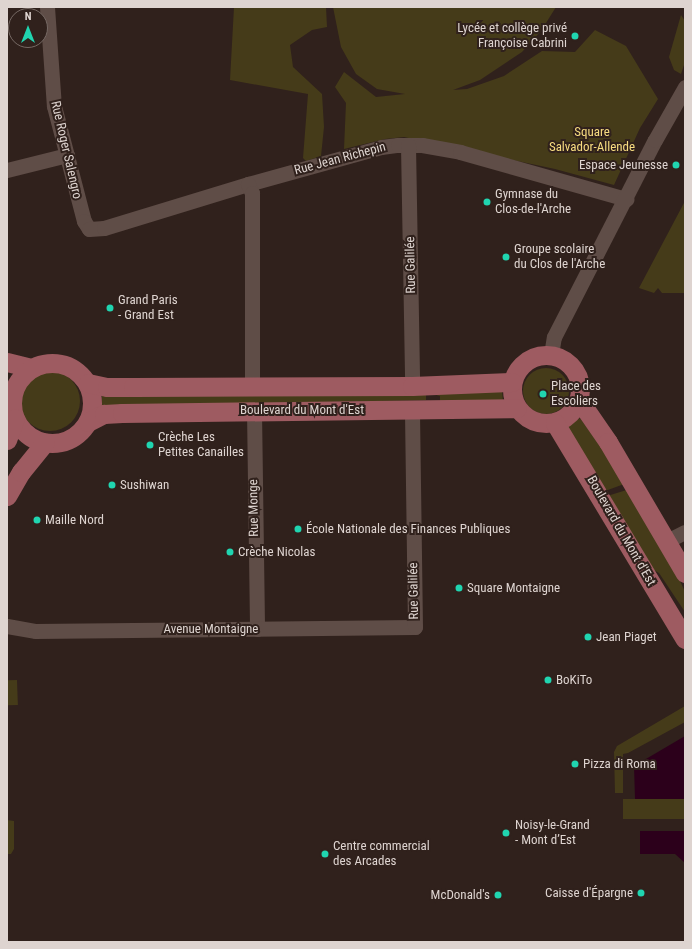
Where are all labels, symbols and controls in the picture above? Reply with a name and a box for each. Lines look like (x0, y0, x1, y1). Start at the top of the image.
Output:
north arrow (8, 8, 48, 48)
text: N (25, 10, 31, 23)
place label: Lycée et collège privé Françoise Cabrini (457, 21, 567, 52)
marker: Lycée et collège privé Françoise Cabrini (570, 31, 580, 41)
street label: Rue Roger Salengro (47, 99, 85, 201)
park label: Square Salvador-Allende (549, 125, 635, 156)
street label: Rue Jean Richepin (293, 139, 387, 179)
place label: Espace Jeunesse (579, 157, 668, 173)
marker: Espace Jeunesse (671, 160, 681, 170)
place label: Gymnase du Clos-de-l'Arche (495, 187, 571, 218)
marker: Gymnase du Clos-de-l'Arche (482, 197, 492, 207)
street label: Rue Galilée (403, 236, 419, 294)
place label: Groupe scolaire du Clos de l'Arche (514, 242, 605, 273)
marker: Groupe scolaire du Clos de l'Arche (501, 252, 511, 262)
place label: Grand Paris - Grand Est (118, 293, 178, 324)
marker: Grand Paris - Grand Est (105, 303, 115, 313)
place label: Place des Escoliers (551, 379, 601, 410)
marker: Place des Escoliers (538, 389, 548, 399)
street label: Boulevard du Mont d'Est (240, 402, 364, 418)
place label: Crèche Les Petites Canailles (158, 430, 244, 461)
marker: Crèche Les Petites Canailles (145, 440, 155, 450)
street label: Boulevard du Mont d'Est (583, 473, 659, 589)
place label: Sushiwan (120, 477, 169, 493)
street label: Rue Monge (246, 479, 262, 537)
marker: Sushiwan (107, 480, 117, 490)
place label: Maille Nord (45, 512, 104, 528)
marker: Maille Nord (32, 515, 42, 525)
place label: École Nationale des Finances Publiques (306, 521, 510, 537)
marker: École Nationale des Finances Publiques (293, 524, 303, 534)
place label: Crèche Nicolas (238, 544, 315, 560)
marker: Crèche Nicolas (225, 547, 235, 557)
street label: Rue Galilée (406, 562, 422, 620)
place label: Square Montaigne (467, 580, 560, 596)
marker: Square Montaigne (454, 583, 464, 593)
street label: Avenue Montaigne (164, 621, 258, 637)
place label: Jean Piaget (596, 629, 657, 645)
marker: Jean Piaget (583, 632, 593, 642)
place label: BoKiTo (556, 672, 592, 688)
marker: BoKiTo (543, 675, 553, 685)
place label: Pizza di Roma (583, 756, 656, 772)
marker: Pizza di Roma (570, 759, 580, 769)
place label: Noisy-le-Grand - Mont d’Est (515, 818, 590, 849)
marker: Noisy-le-Grand - Mont d’Est (500, 827, 512, 839)
place label: Centre commercial des Arcades (333, 839, 430, 870)
marker: Centre commercial des Arcades (320, 849, 330, 859)
place label: Caisse d'Épargne (545, 885, 633, 901)
place label: McDonald's (431, 887, 490, 903)
marker: Caisse d'Épargne (636, 888, 646, 898)
marker: McDonald's (493, 890, 503, 900)

